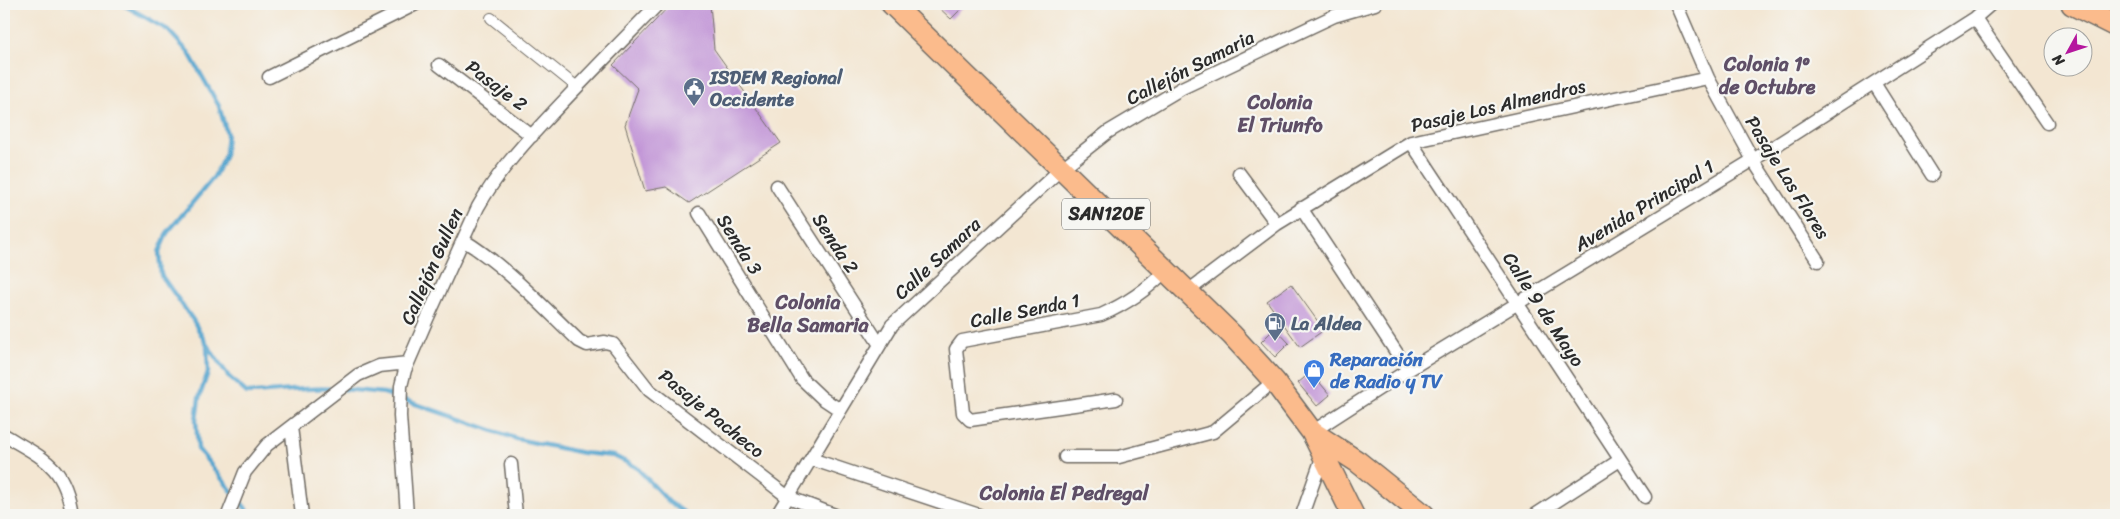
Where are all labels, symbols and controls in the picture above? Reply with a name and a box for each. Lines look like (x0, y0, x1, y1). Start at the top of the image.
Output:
street label: Callejón Samaria (1120, 21, 1261, 114)
north arrow (2042, 28, 2092, 78)
district label: Colonia 1º de Octubre (1719, 47, 1816, 105)
text: N (2046, 48, 2072, 73)
street label: Pasaje 2 (459, 51, 535, 120)
place label: ISDEM Regional Occidente (709, 61, 843, 116)
street label: Pasaje Los Almendros (1408, 69, 1589, 142)
public building icon: ISDEM Regional Occidente (682, 76, 706, 107)
district label: Colonia El Triunfo (1237, 85, 1323, 143)
street label: Pasaje Las Flores (1736, 109, 1839, 246)
street label: Avenida Principal 1 (1567, 150, 1721, 261)
road number: SAN120E (1062, 198, 1150, 230)
street label: Callejón Gullen (391, 202, 472, 330)
street label: Senda 2 (803, 206, 868, 281)
street label: Senda 3 (708, 207, 772, 282)
street label: Calle Samara (886, 209, 989, 308)
street label: Calle 9 de Mayo (1494, 245, 1594, 374)
street label: Calle Senda 1 (967, 284, 1083, 337)
district label: Colonia Bella Samaria (747, 285, 870, 343)
place label: La Aldea (1291, 307, 1362, 340)
fuel station icon: La Aldea (1263, 311, 1287, 342)
place label: Reparación de Radio y TV (1329, 343, 1444, 398)
shop icon: Reparación de Radio y TV (1302, 358, 1326, 389)
street label: Pasaje Pacheco (651, 360, 772, 467)
district label: Colonia El Pedregal (979, 476, 1150, 511)

